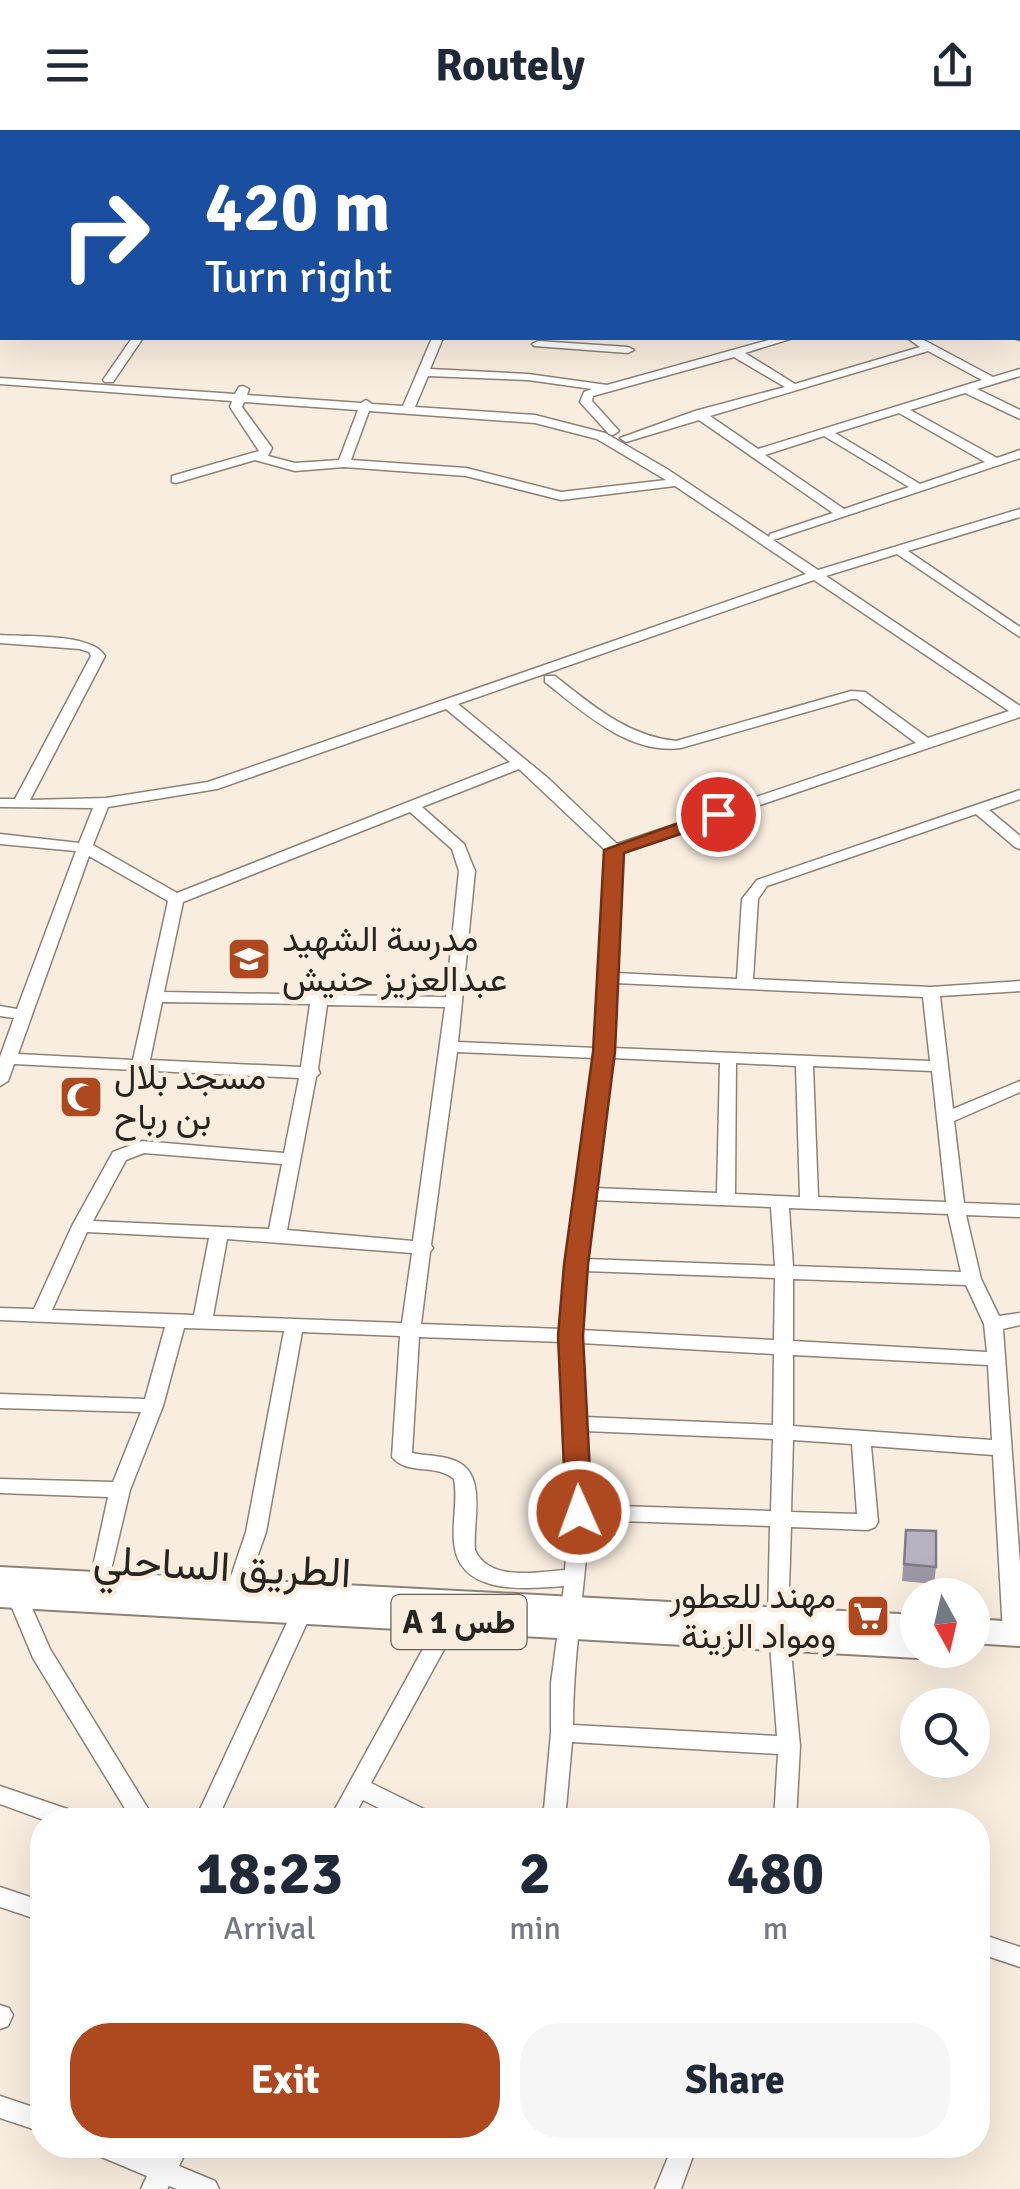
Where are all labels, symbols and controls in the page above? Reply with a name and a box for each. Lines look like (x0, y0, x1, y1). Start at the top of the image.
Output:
icon: menu (40, 38, 95, 93)
text: Routely (435, 38, 585, 93)
icon: share (925, 38, 980, 93)
text: 420 m (205, 164, 390, 250)
icon: right (40, 170, 170, 300)
text: Turn right (205, 250, 393, 305)
pin (676, 772, 761, 857)
icon: arrive (691, 787, 746, 842)
place label: مدرسة الشهيد عبدالعزيز حنيش (282, 918, 507, 1001)
school or university icon: مدرسة الشهيد عبدالعزيز حنيش (226, 936, 272, 982)
place label: مسجد بلال بن رباح (114, 1056, 266, 1141)
mosque icon: مسجد بلال بن رباح (58, 1074, 104, 1120)
position arrow (527, 1460, 631, 1564)
street label: الطريق الساحلي (91, 1535, 352, 1607)
place label: مهند للعطور ومواد الزينة (668, 1575, 836, 1658)
north arrow (900, 1578, 990, 1668)
map controls (900, 1578, 990, 1778)
supermarket icon: مهند للعطور ومواد الزينة (845, 1593, 891, 1639)
road number: A 1 طس (392, 1595, 526, 1649)
button: search (900, 1688, 990, 1778)
text: 18:23 (196, 1837, 343, 1911)
text: 2 (519, 1837, 551, 1911)
text: 480 (727, 1837, 824, 1911)
text: Arrival (224, 1909, 316, 1948)
text: min (509, 1909, 561, 1948)
text: m (763, 1909, 788, 1948)
button: Exit (70, 2023, 500, 2138)
button: Share (520, 2023, 950, 2138)

